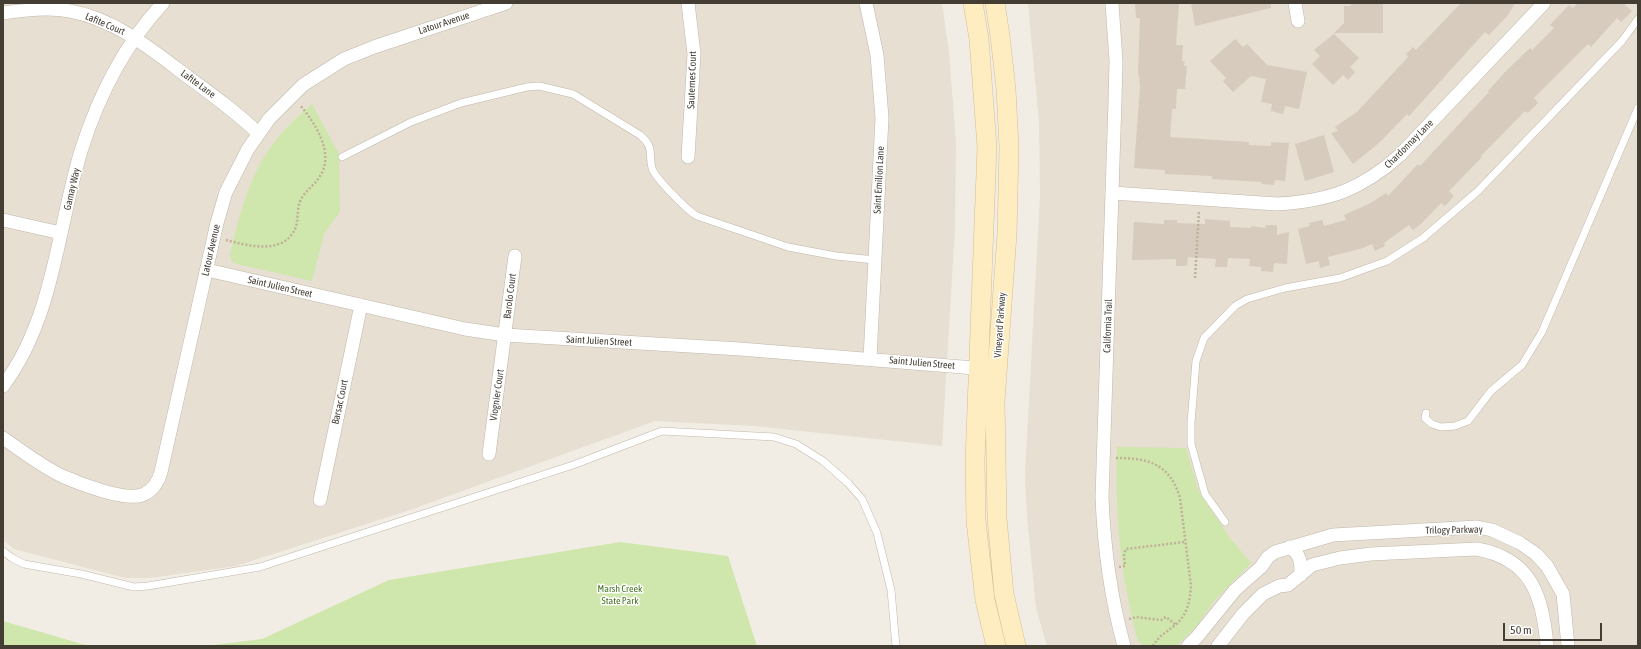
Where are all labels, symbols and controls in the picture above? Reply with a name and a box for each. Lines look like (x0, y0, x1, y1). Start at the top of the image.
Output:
street label: Latour Avenue (417, 9, 471, 37)
street label: Lafite Court (83, 10, 127, 38)
street label: Sauternes Court (685, 51, 699, 109)
street label: Lafite Lane (178, 67, 218, 101)
street label: Chardonnay Lane (1382, 117, 1436, 171)
street label: Saint Emilion Lane (871, 146, 887, 214)
street label: Gamay Way (61, 167, 83, 211)
street label: Latour Avenue (199, 223, 223, 277)
street label: Barolo Court (501, 273, 519, 319)
street label: Saint Julien Street (247, 274, 313, 300)
street label: Vineyard Parkway (992, 292, 1008, 358)
street label: California Trail (1101, 299, 1115, 353)
street label: Saint Julien Street (566, 333, 632, 349)
street label: Saint Julien Street (889, 354, 955, 372)
street label: Viognier Court (487, 368, 507, 422)
street label: Barsac Court (329, 379, 351, 425)
street label: Trilogy Parkway (1425, 523, 1483, 537)
park label: Marsh Creek State Park (598, 583, 642, 606)
scale bar (1505, 615, 1604, 641)
text: 50 m (1510, 623, 1532, 637)

